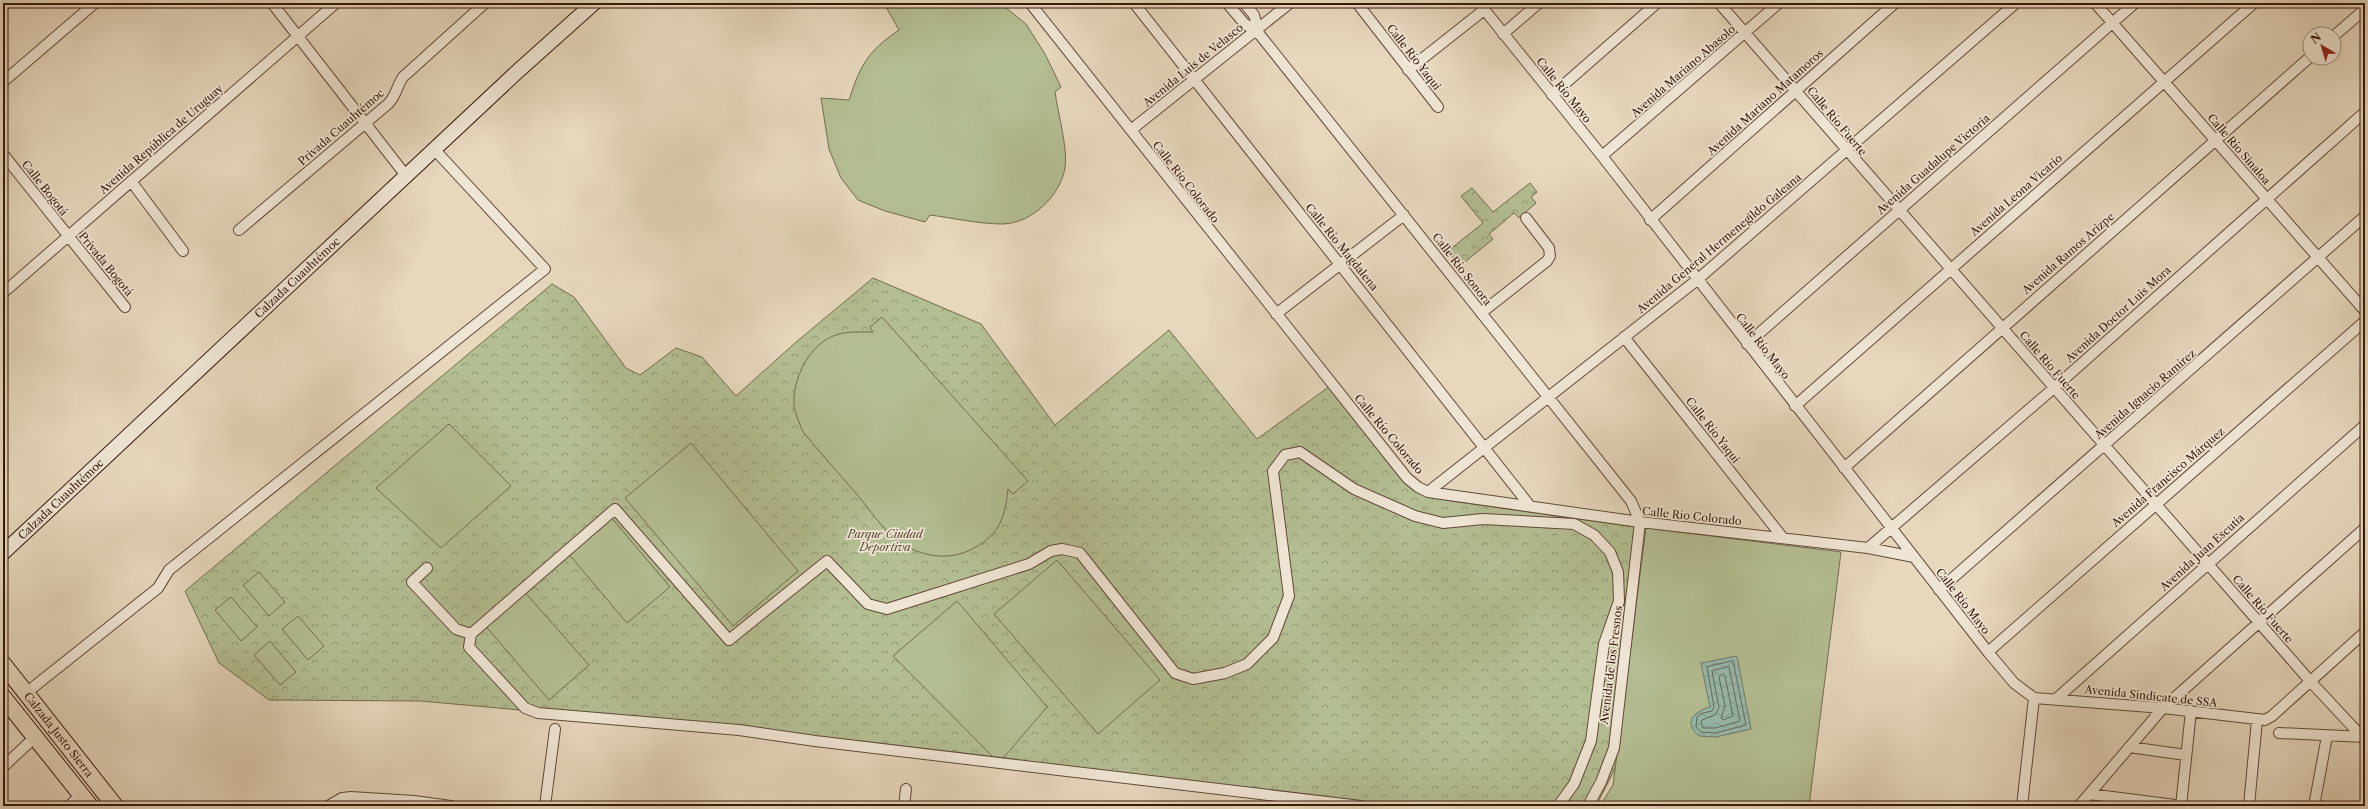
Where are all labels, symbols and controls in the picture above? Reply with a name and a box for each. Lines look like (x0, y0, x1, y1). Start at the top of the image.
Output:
street label: Avenida Luis de Velasco (1139, 20, 1246, 110)
street label: Calle Río Yaqui (1384, 21, 1445, 93)
street label: Avenida Mariano Abasolo (1627, 22, 1738, 121)
north arrow (2302, 26, 2342, 66)
text: N (2308, 29, 2324, 47)
street label: Avenida Mariano Matamoros (1703, 46, 1826, 159)
street label: Calle Río Mayo (1533, 54, 1595, 126)
street label: Avenida República de Uruguay (95, 81, 226, 197)
street label: Calle Río Fuerte (1804, 84, 1870, 158)
street label: Privada Cuauhtémoc (295, 86, 387, 168)
street label: Avenida Guadalupe Victoria (1873, 111, 1993, 218)
street label: Calle Río Sinaloa (2204, 111, 2274, 187)
street label: Calle Río Colorado (1150, 138, 1222, 226)
street label: Avenida Leona Vicario (1966, 151, 2065, 240)
street label: Calle Bogotá (19, 157, 71, 219)
street label: Avenida General Hermenegildo Galeana (1633, 170, 1804, 317)
street label: Calle Río Magdalena (1303, 201, 1382, 294)
street label: Avenida Ramos Arizpe (2018, 209, 2117, 298)
street label: Privada Bogotá (76, 229, 136, 299)
street label: Calle Río Sonora (1429, 230, 1495, 308)
street label: Calzada Cuauhtémoc (252, 234, 343, 321)
street label: Avenida Doctor Luis Mora (2062, 263, 2174, 366)
street label: Calle Río Mayo (1733, 310, 1793, 382)
street label: Calle Río Fuerte (2017, 328, 2083, 402)
street label: Avenida Ignacio Ramírez (2091, 346, 2199, 443)
street label: Calle Río Colorado (1351, 391, 1427, 477)
street label: Calle Río Yaqui (1683, 394, 1744, 466)
street label: Avenida Francisco Márquez (2108, 424, 2228, 531)
street label: Calzada Cuauhtémoc (15, 456, 106, 542)
street label: Calle Río Colorado (1642, 504, 1743, 528)
street label: Avenida Juan Escutia (2156, 510, 2247, 594)
park label: Parque Ciudad Deportiva (847, 527, 924, 554)
street label: Calle Río Mayo (1933, 565, 1993, 637)
street label: Calle Río Fuerte (2230, 572, 2296, 646)
street label: Avenida de los Fresnos (1597, 605, 1625, 726)
street label: Avenida Sindicate de SSA (2083, 682, 2219, 710)
street label: Calzada Justo Sierra (21, 689, 97, 780)

